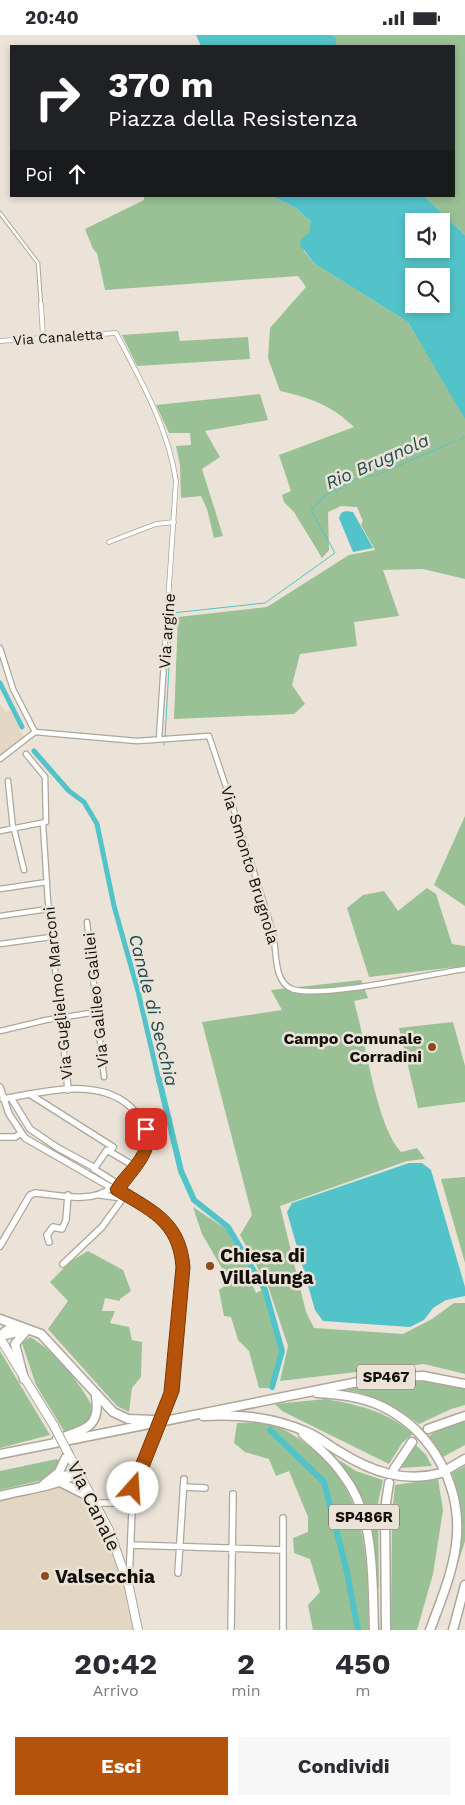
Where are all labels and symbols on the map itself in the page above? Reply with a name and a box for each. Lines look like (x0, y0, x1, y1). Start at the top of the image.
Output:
street label: Via Canaletta (12, 326, 104, 348)
water label: Rio Brugnola (322, 429, 432, 493)
street label: Via argine (155, 593, 179, 669)
street label: Via Smonto Brugnola (217, 784, 283, 946)
street label: Via Guglielmo Marconi (39, 906, 77, 1080)
street label: Via Galileo Galilei (79, 931, 113, 1069)
water label: Canale di Secchia (125, 932, 183, 1088)
place label: Campo Comunale Corradini (283, 1029, 422, 1066)
marker: Campo Comunale Corradini (426, 1041, 438, 1053)
pin (125, 1108, 167, 1150)
place label: Chiesa di Villalunga (220, 1244, 313, 1289)
marker: Chiesa di Villalunga (204, 1260, 216, 1272)
road number: SP467 (357, 1365, 415, 1389)
street label: Via Canale (62, 1457, 126, 1555)
position arrow (106, 1461, 158, 1513)
road number: SP486R (329, 1505, 399, 1529)
place label: Valsecchia (55, 1565, 155, 1588)
marker: Valsecchia (39, 1570, 51, 1582)

